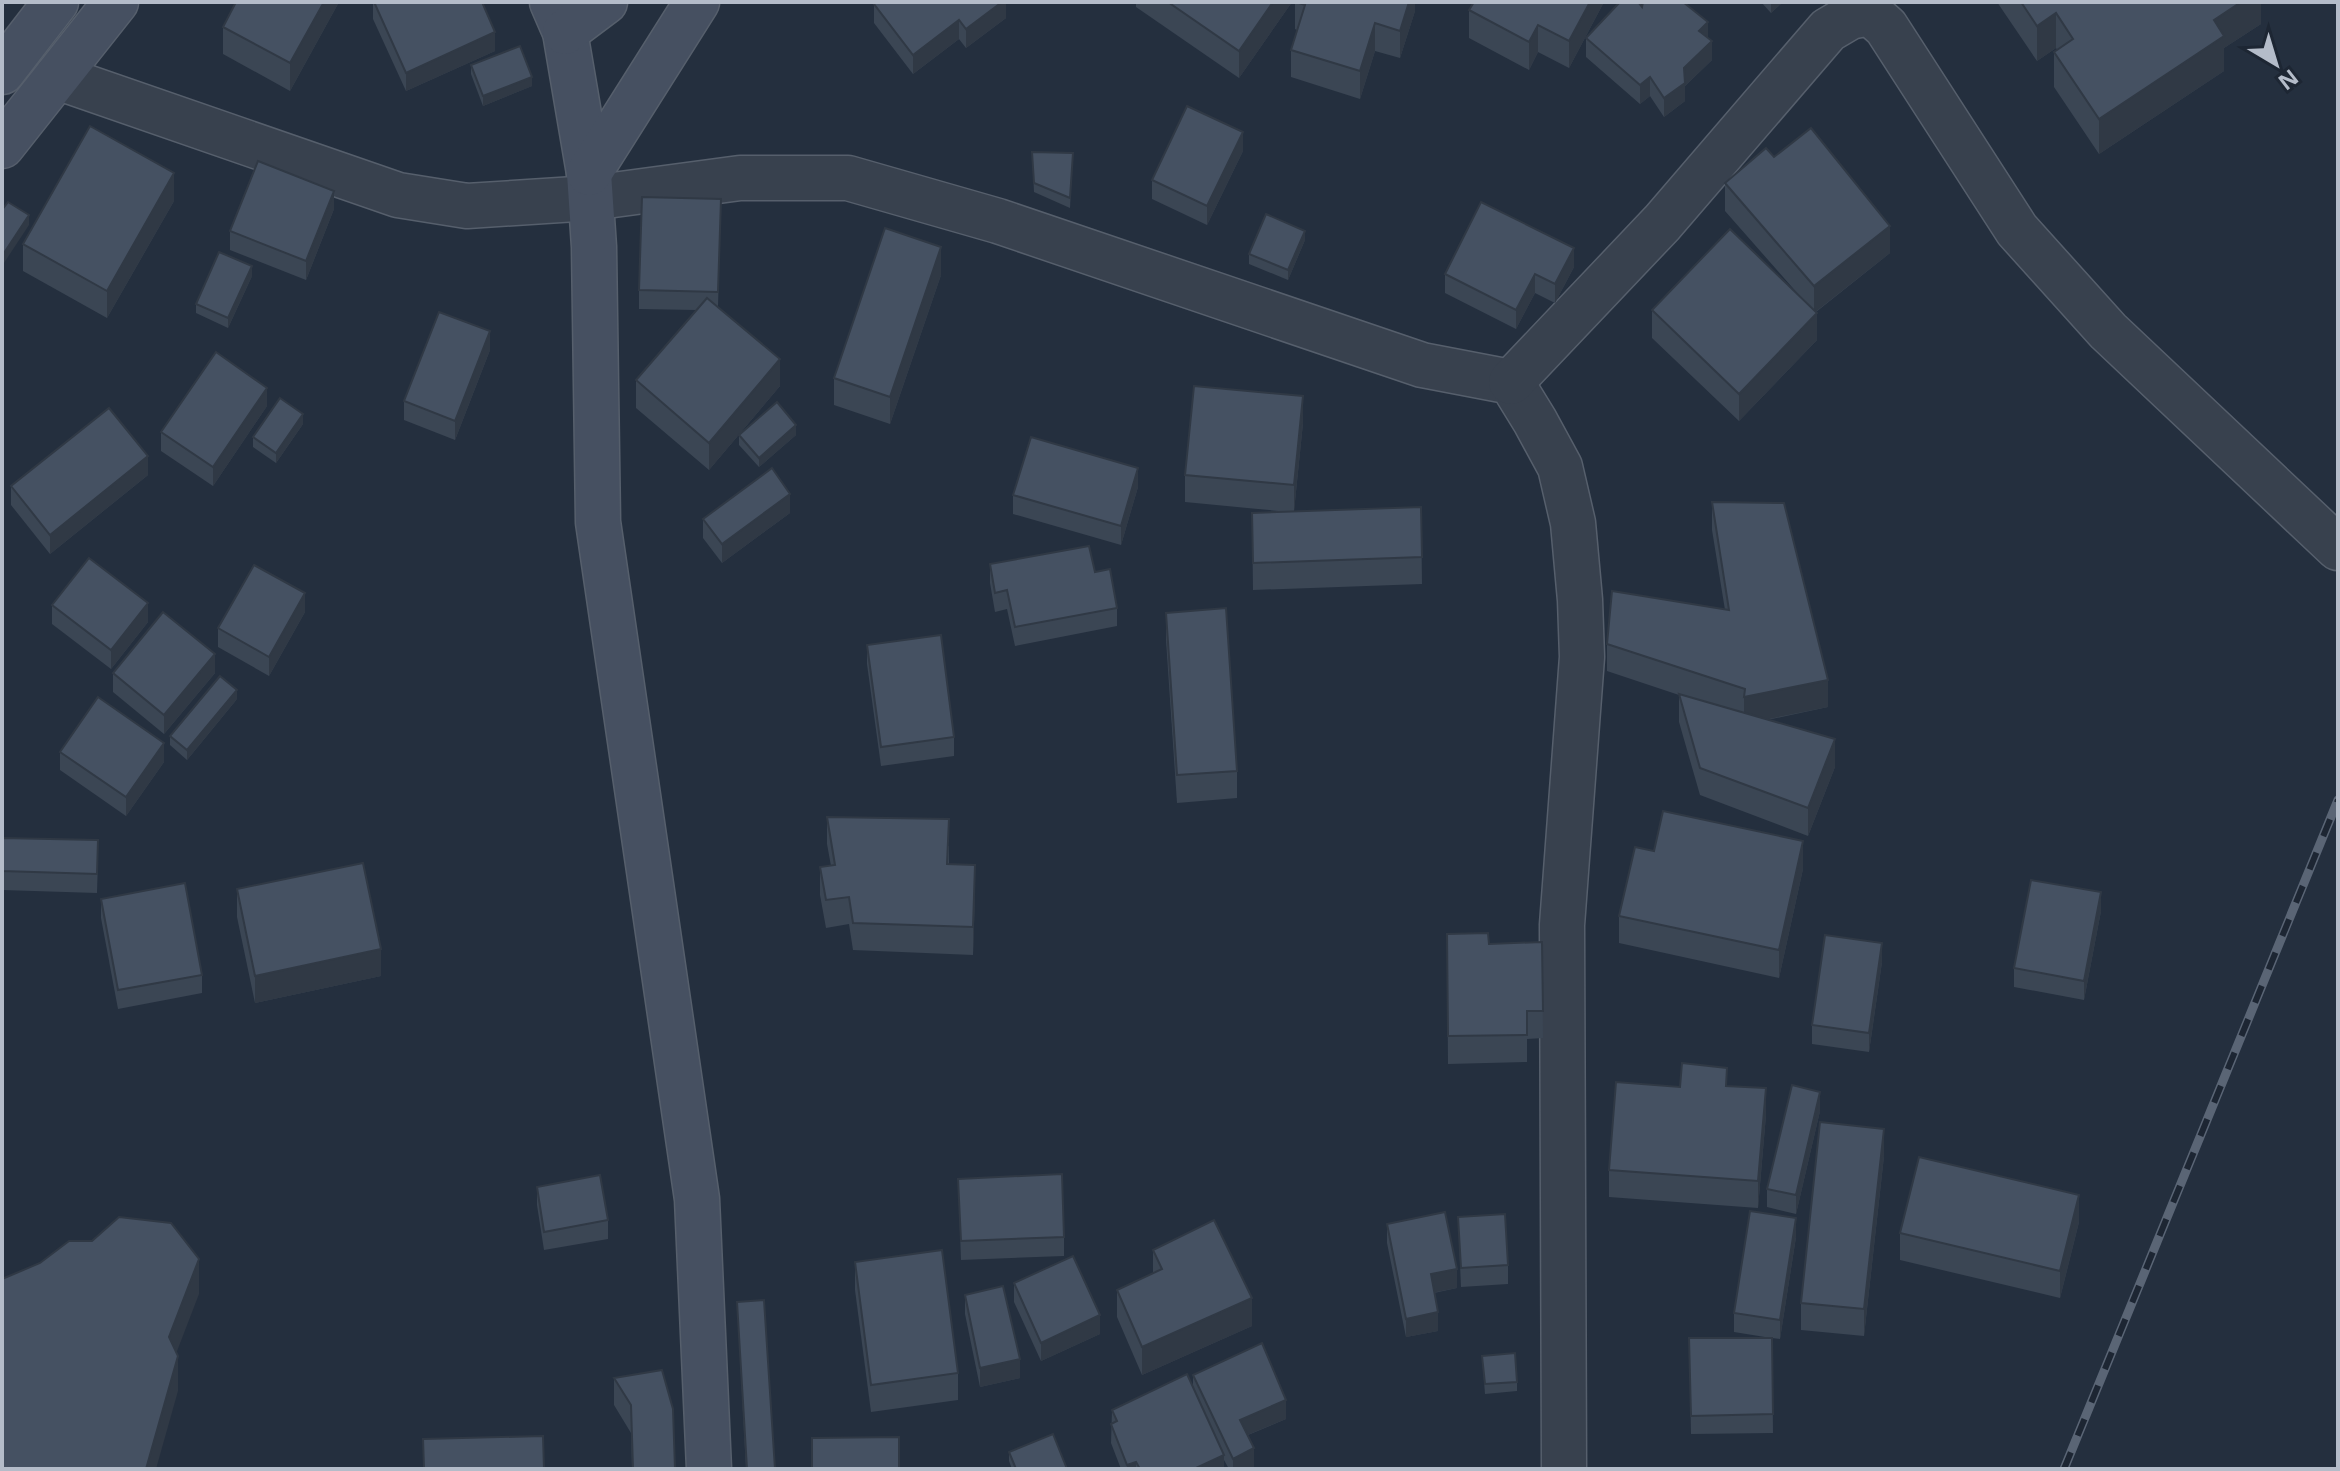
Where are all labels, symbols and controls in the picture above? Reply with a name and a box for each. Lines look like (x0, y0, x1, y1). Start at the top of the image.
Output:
north arrow (2236, 24, 2316, 104)
text: N (2273, 63, 2305, 98)

